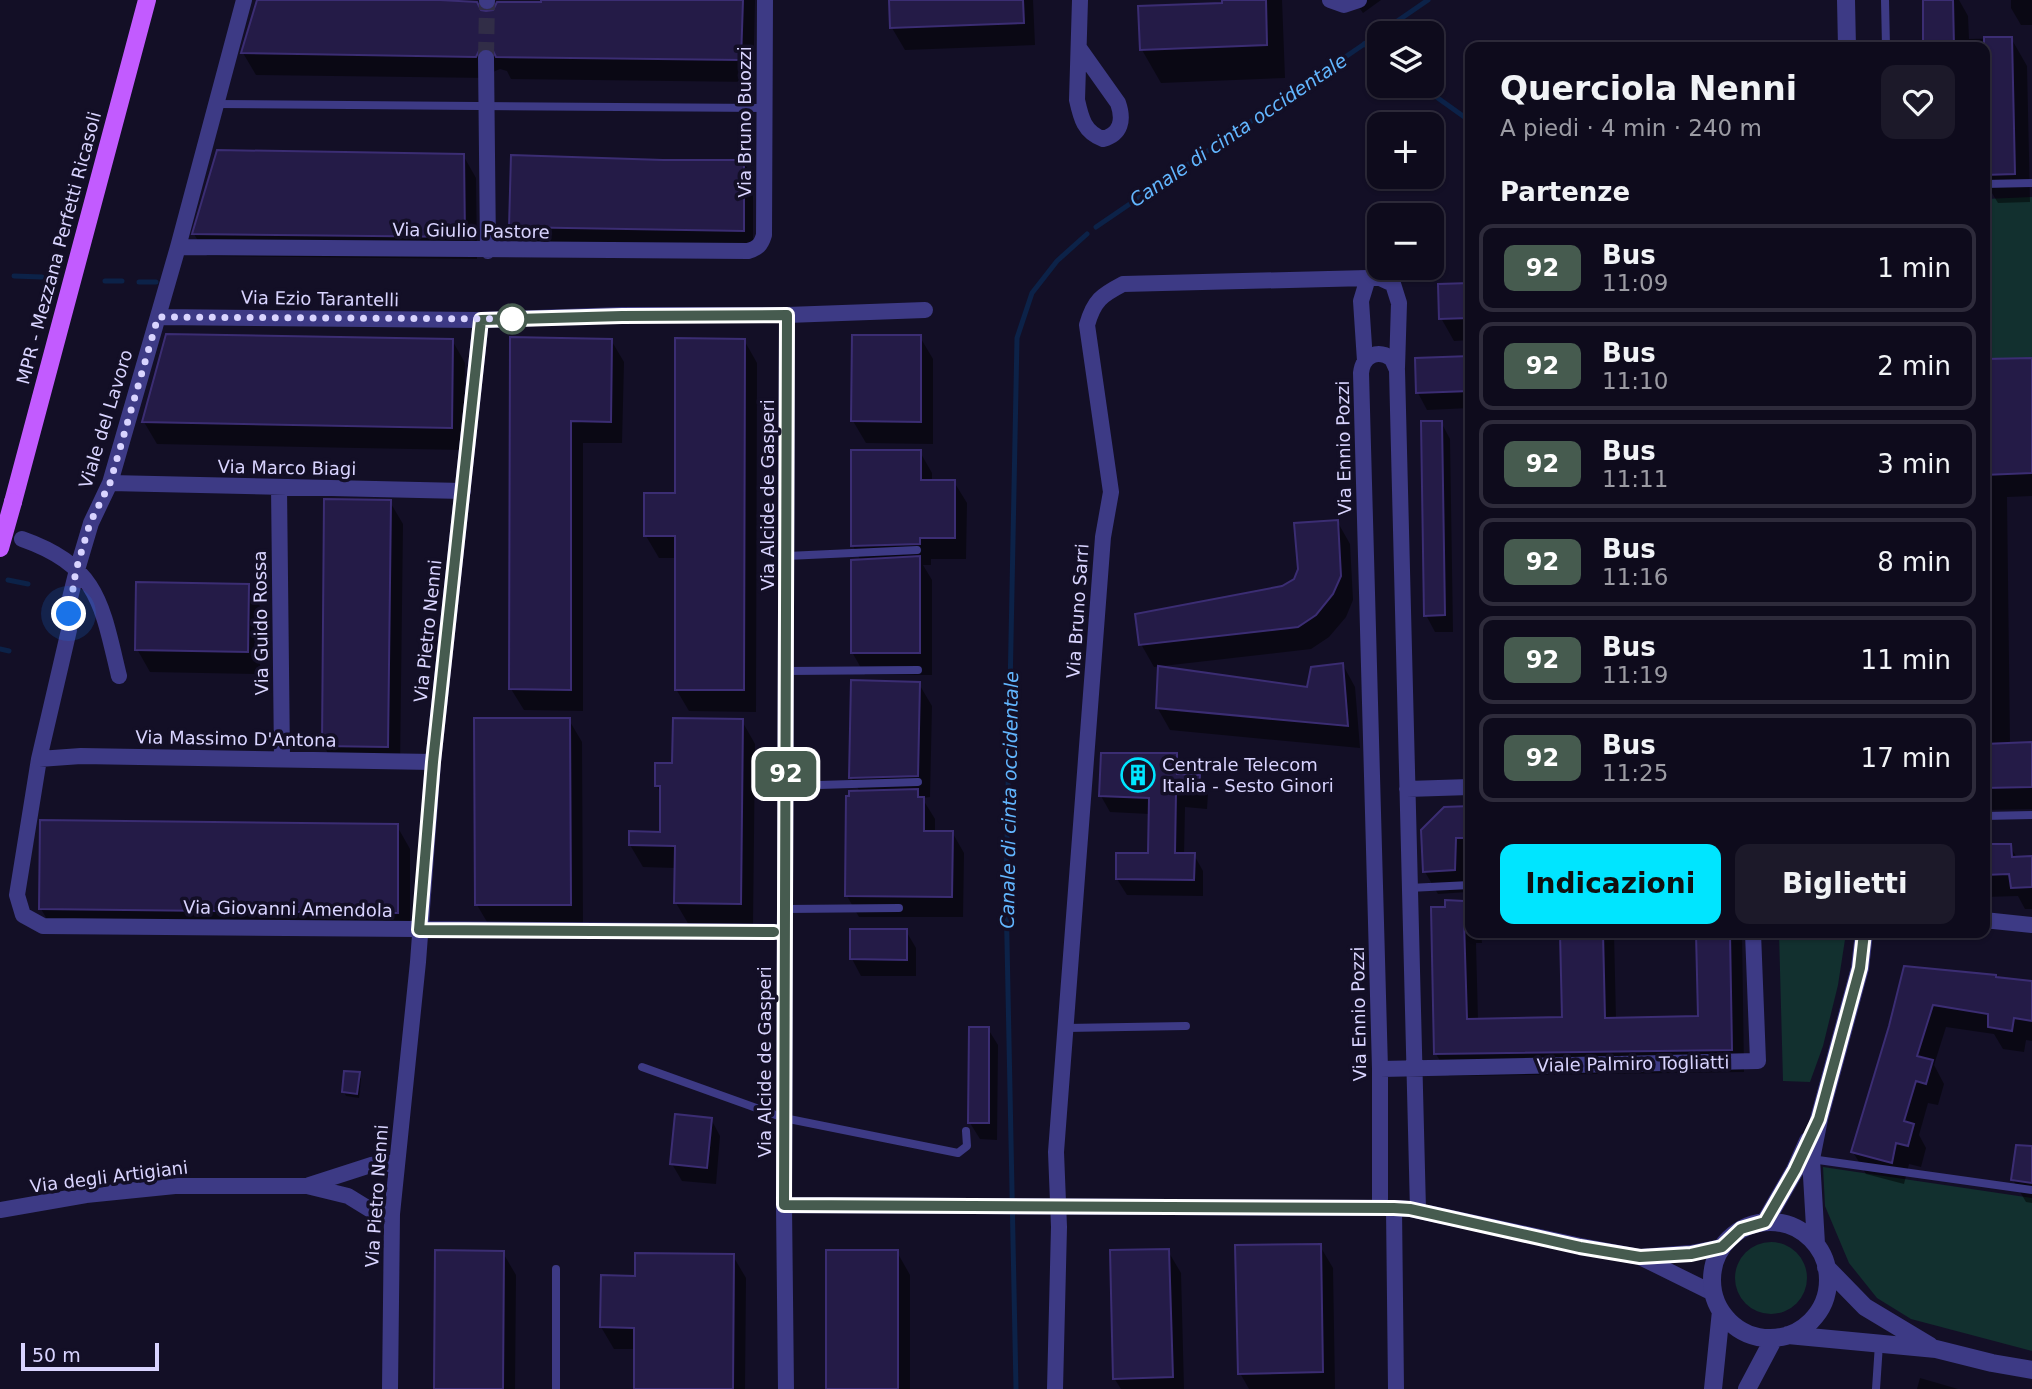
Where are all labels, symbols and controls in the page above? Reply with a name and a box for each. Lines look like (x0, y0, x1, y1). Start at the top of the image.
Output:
map controls (1367, 21, 1444, 280)
button: layers (1367, 21, 1444, 98)
street label: Via Bruno Buozzi (734, 46, 755, 198)
water label: Canale di cinta occidentale (1125, 49, 1351, 211)
button: heart (1881, 65, 1955, 139)
text: Querciola Nenni (1500, 69, 1797, 108)
street label: MPR - Mezzana Perfetti Ricasoli (12, 109, 105, 386)
button: + (1367, 112, 1444, 189)
text: A piedi · 4 min · 240 m (1500, 115, 1762, 141)
text: Partenze (1500, 177, 1630, 207)
button: − (1367, 203, 1444, 280)
street label: Via Giulio Pastore (392, 219, 550, 242)
text: Bus (1602, 240, 1656, 270)
text: 1 min (1877, 253, 1951, 283)
text: 92 (1526, 254, 1559, 282)
text: 11:09 (1602, 270, 1668, 296)
street label: Via Ezio Tarantelli (241, 287, 399, 310)
unlabelled marker (497, 304, 527, 334)
text: Bus (1602, 338, 1656, 368)
street label: Viale del Lavoro (74, 347, 137, 491)
text: 2 min (1877, 351, 1951, 381)
text: 92 (1526, 352, 1559, 380)
text: 11:10 (1602, 368, 1668, 394)
street label: Via Ennio Pozzi (1332, 380, 1355, 516)
street label: Via Alcide de Gasperi (757, 399, 778, 591)
text: Bus (1602, 436, 1656, 466)
text: 3 min (1877, 449, 1951, 479)
text: 92 (1526, 450, 1559, 478)
street label: Via Marco Biagi (217, 456, 357, 479)
text: 11:11 (1602, 466, 1668, 492)
text: Bus (1602, 534, 1656, 564)
street label: Via Bruno Sarri (1062, 543, 1093, 679)
text: 8 min (1877, 547, 1951, 577)
text: 92 (1526, 548, 1559, 576)
street label: Via Guido Rossa (249, 550, 272, 696)
street label: Via Pietro Nenni (410, 559, 445, 703)
text: 11:16 (1602, 564, 1668, 590)
your location (51, 596, 86, 631)
text: Bus (1602, 632, 1656, 662)
text: 11 min (1861, 645, 1951, 675)
text: 92 (1526, 646, 1559, 674)
text: 11:19 (1602, 662, 1668, 688)
water label: Canale di cinta occidentale (996, 671, 1022, 929)
street label: Via Massimo D'Antona (135, 726, 337, 751)
text: Bus (1602, 730, 1656, 760)
text: 17 min (1861, 743, 1951, 773)
text: 92 (1526, 744, 1559, 772)
line badge: 92 (754, 751, 818, 797)
place label: Centrale Telecom Italia - Sesto Ginori (1162, 754, 1334, 796)
building icon: Centrale Telecom Italia - Sesto Ginori (1119, 756, 1157, 794)
text: 92 (769, 760, 803, 788)
text: 11:25 (1602, 760, 1668, 786)
button: Indicazioni (1500, 844, 1721, 924)
button: Biglietti (1735, 844, 1955, 924)
street label: Via Giovanni Amendola (183, 896, 393, 921)
street label: Via Ennio Pozzi (1347, 946, 1370, 1082)
street label: Via Alcide de Gasperi (754, 966, 775, 1158)
street label: Viale Palmiro Togliatti (1537, 1051, 1729, 1076)
street label: Via Pietro Nenni (361, 1124, 392, 1268)
street label: Via degli Artigiani (29, 1156, 189, 1197)
scale bar (21, 1340, 159, 1372)
text: 50 m (32, 1344, 81, 1366)

